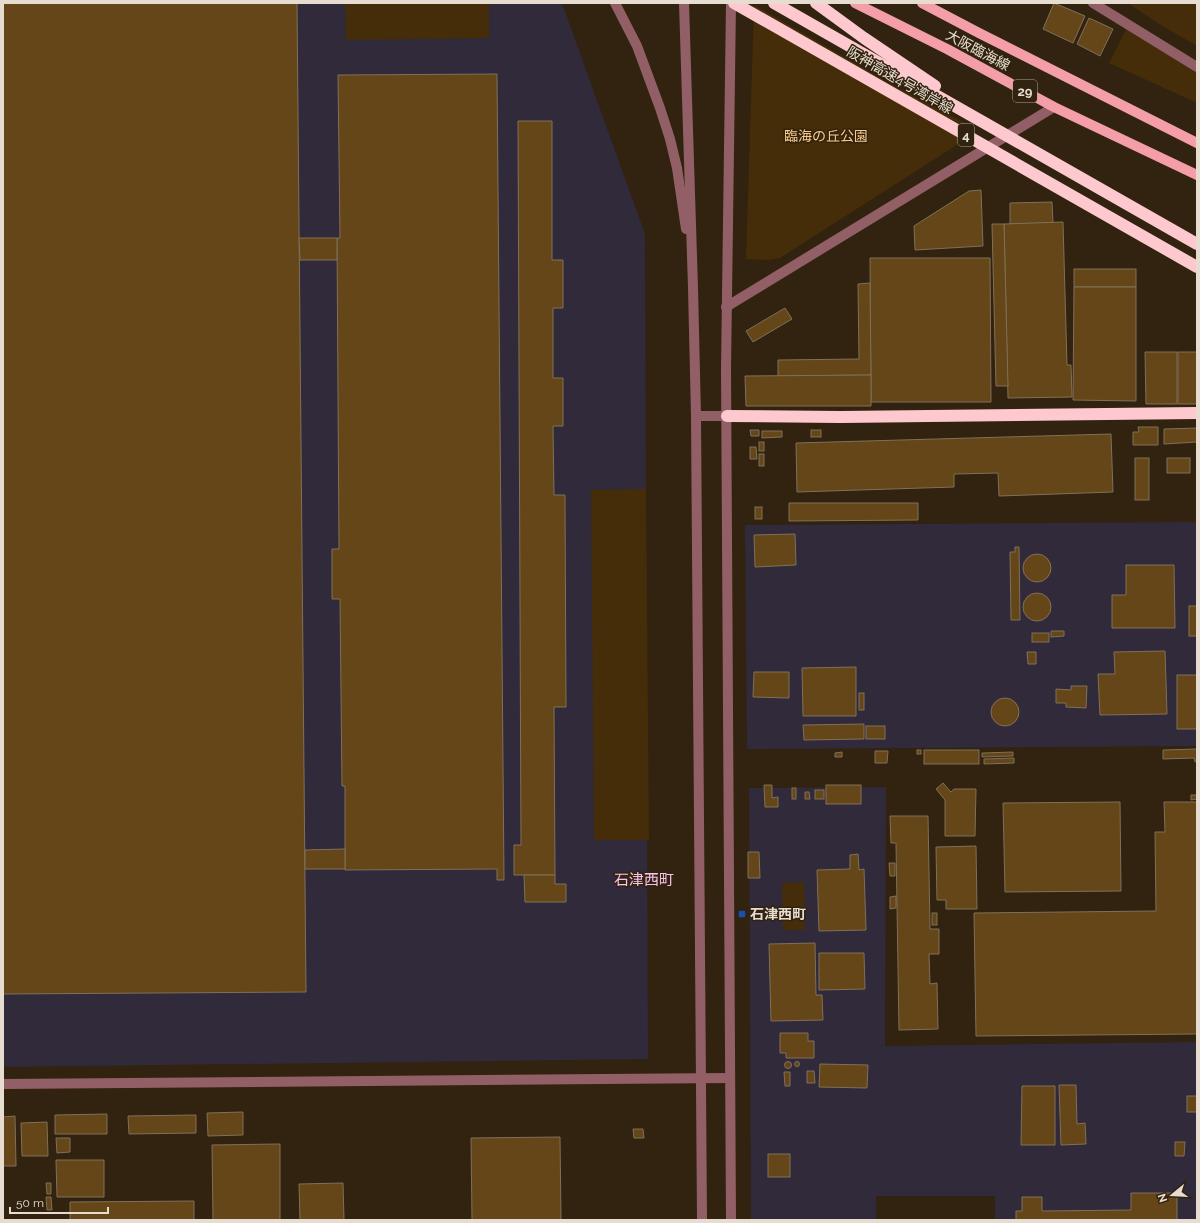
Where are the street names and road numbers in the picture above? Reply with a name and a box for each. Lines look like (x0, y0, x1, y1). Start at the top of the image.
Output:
street label: 大阪臨海線 (943, 27, 1013, 73)
street label: 阪神高速4号湾岸線 (844, 43, 956, 117)
road number: 29 (1013, 80, 1037, 102)
road number: 4 (958, 124, 974, 146)

